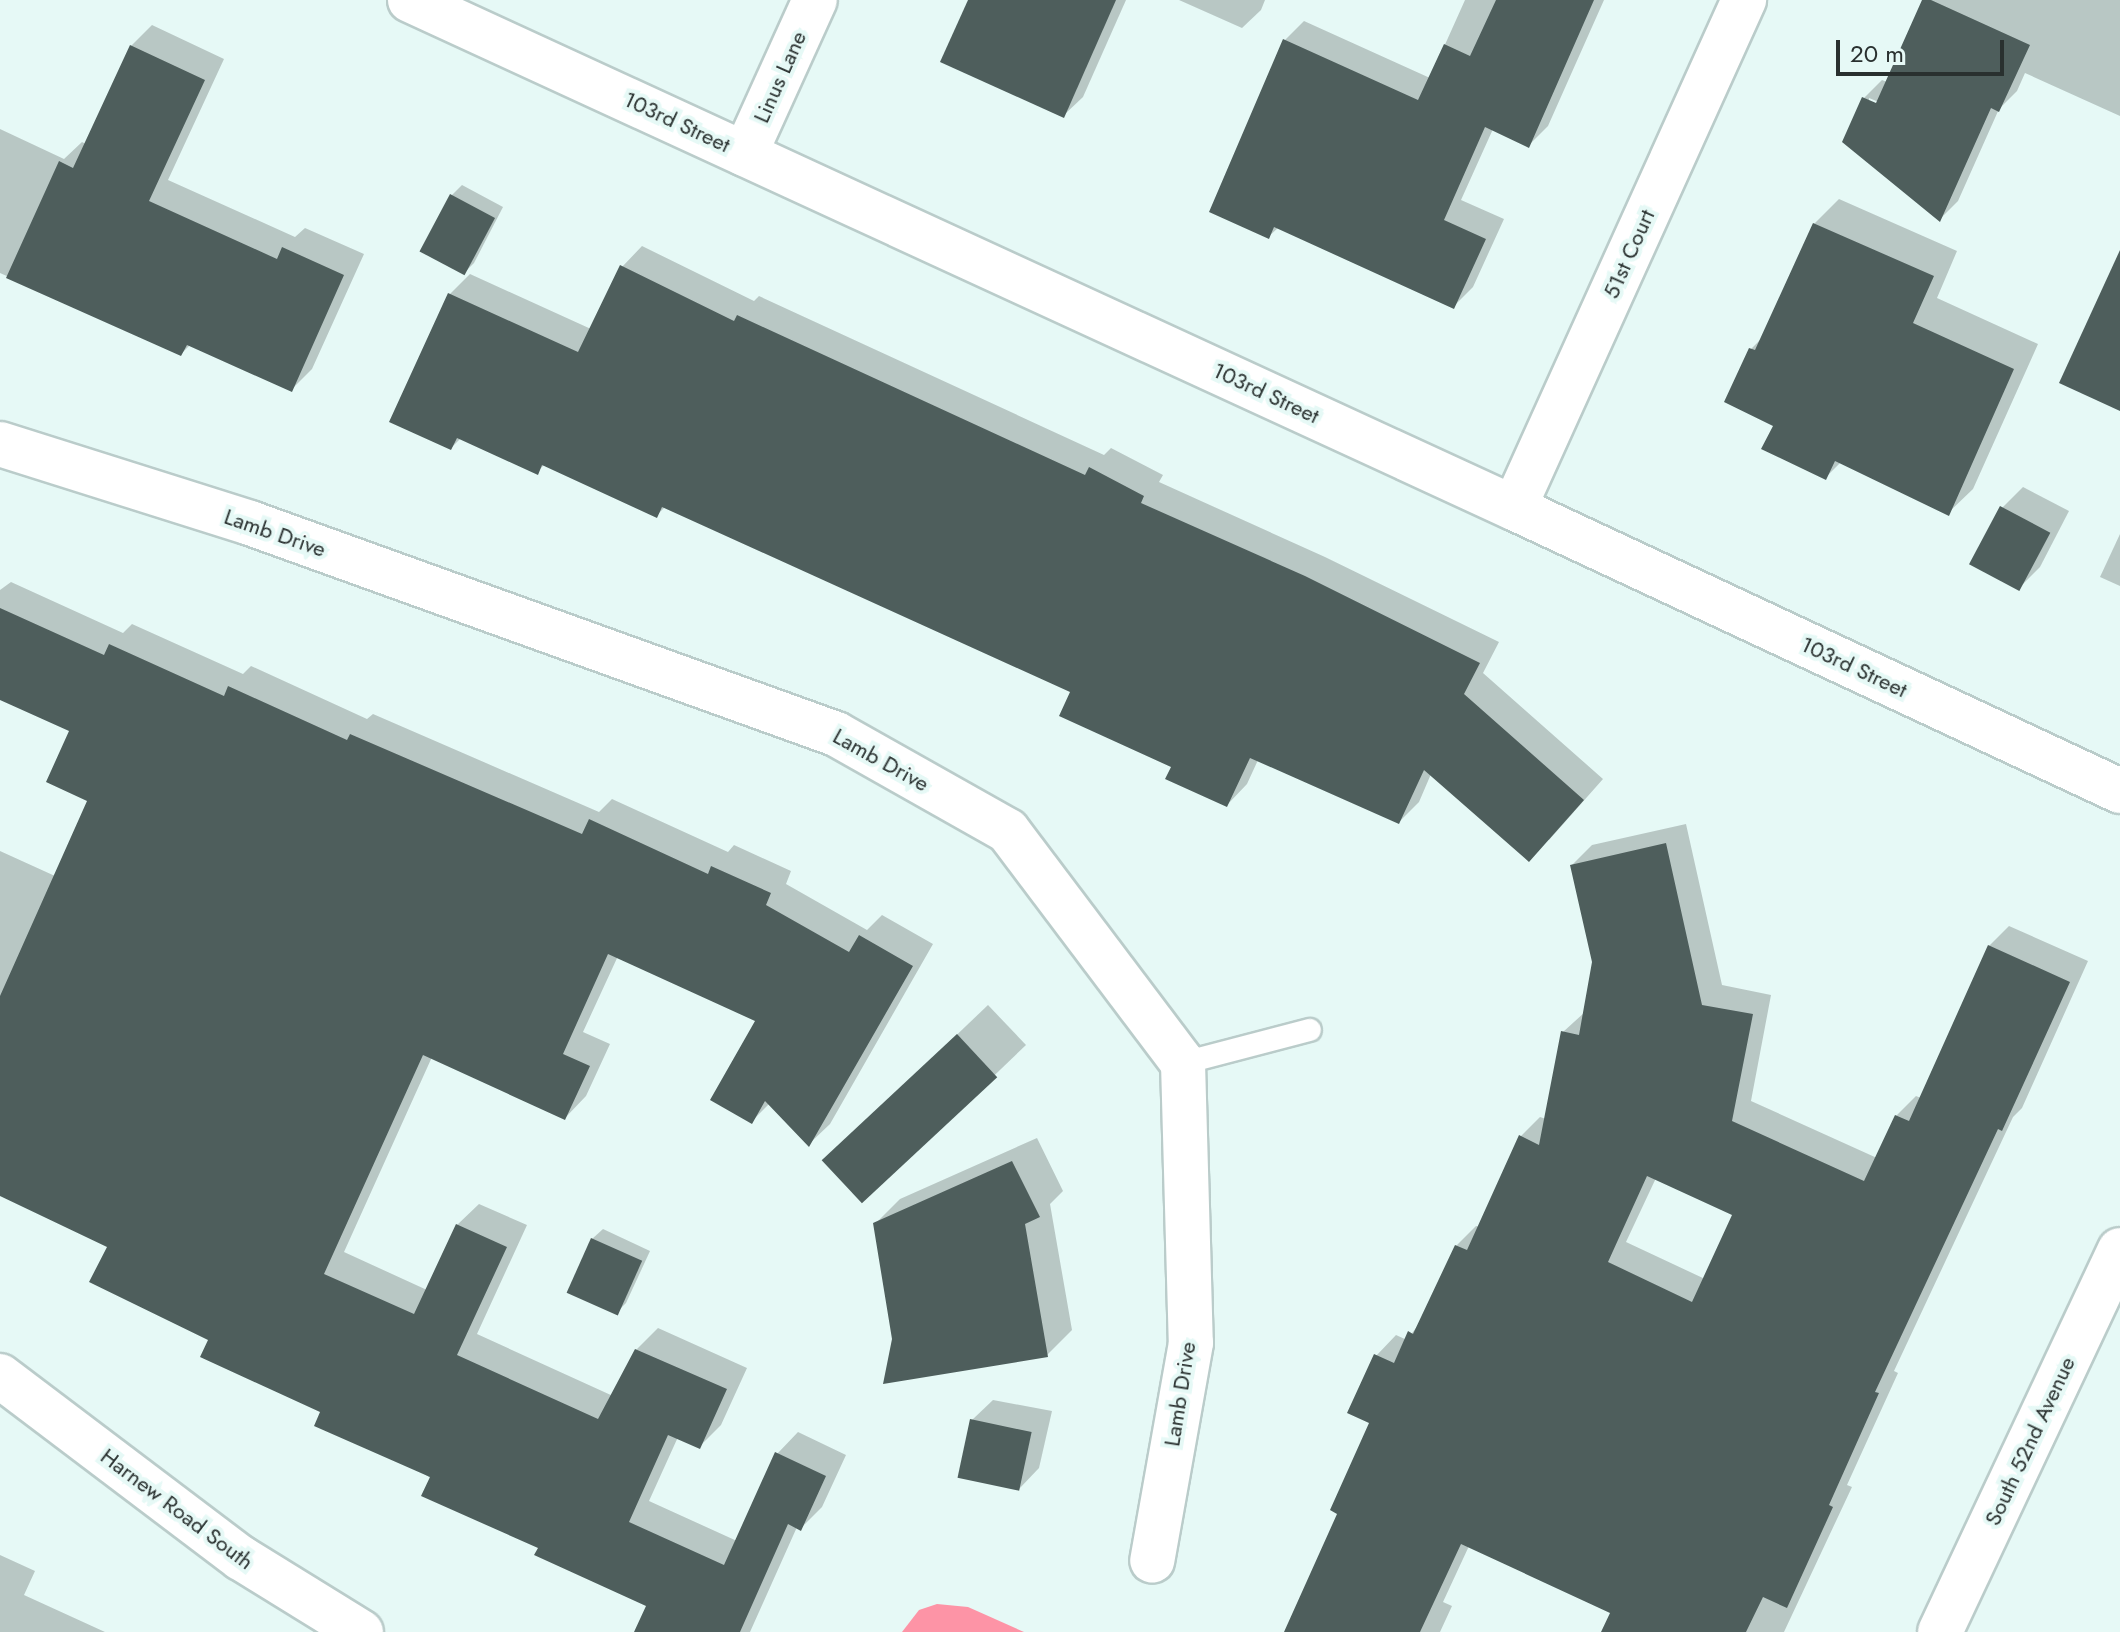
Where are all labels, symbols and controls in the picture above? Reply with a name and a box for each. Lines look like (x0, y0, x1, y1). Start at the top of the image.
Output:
scale bar (1840, 24, 2008, 74)
street label: Linus Lane (748, 27, 812, 127)
text: 20 m (1850, 36, 1904, 71)
street label: 103rd Street (620, 86, 734, 158)
street label: 51st Court (1598, 205, 1660, 303)
street label: 103rd Street (1209, 357, 1323, 429)
street label: Lamb Drive (221, 503, 329, 563)
street label: 103rd Street (1797, 631, 1911, 703)
street label: Lamb Drive (828, 723, 934, 797)
street label: Lamb Drive (1159, 1340, 1201, 1448)
street label: South 52nd Avenue (1979, 1352, 2081, 1530)
street label: Harnew Road South (95, 1443, 259, 1575)

